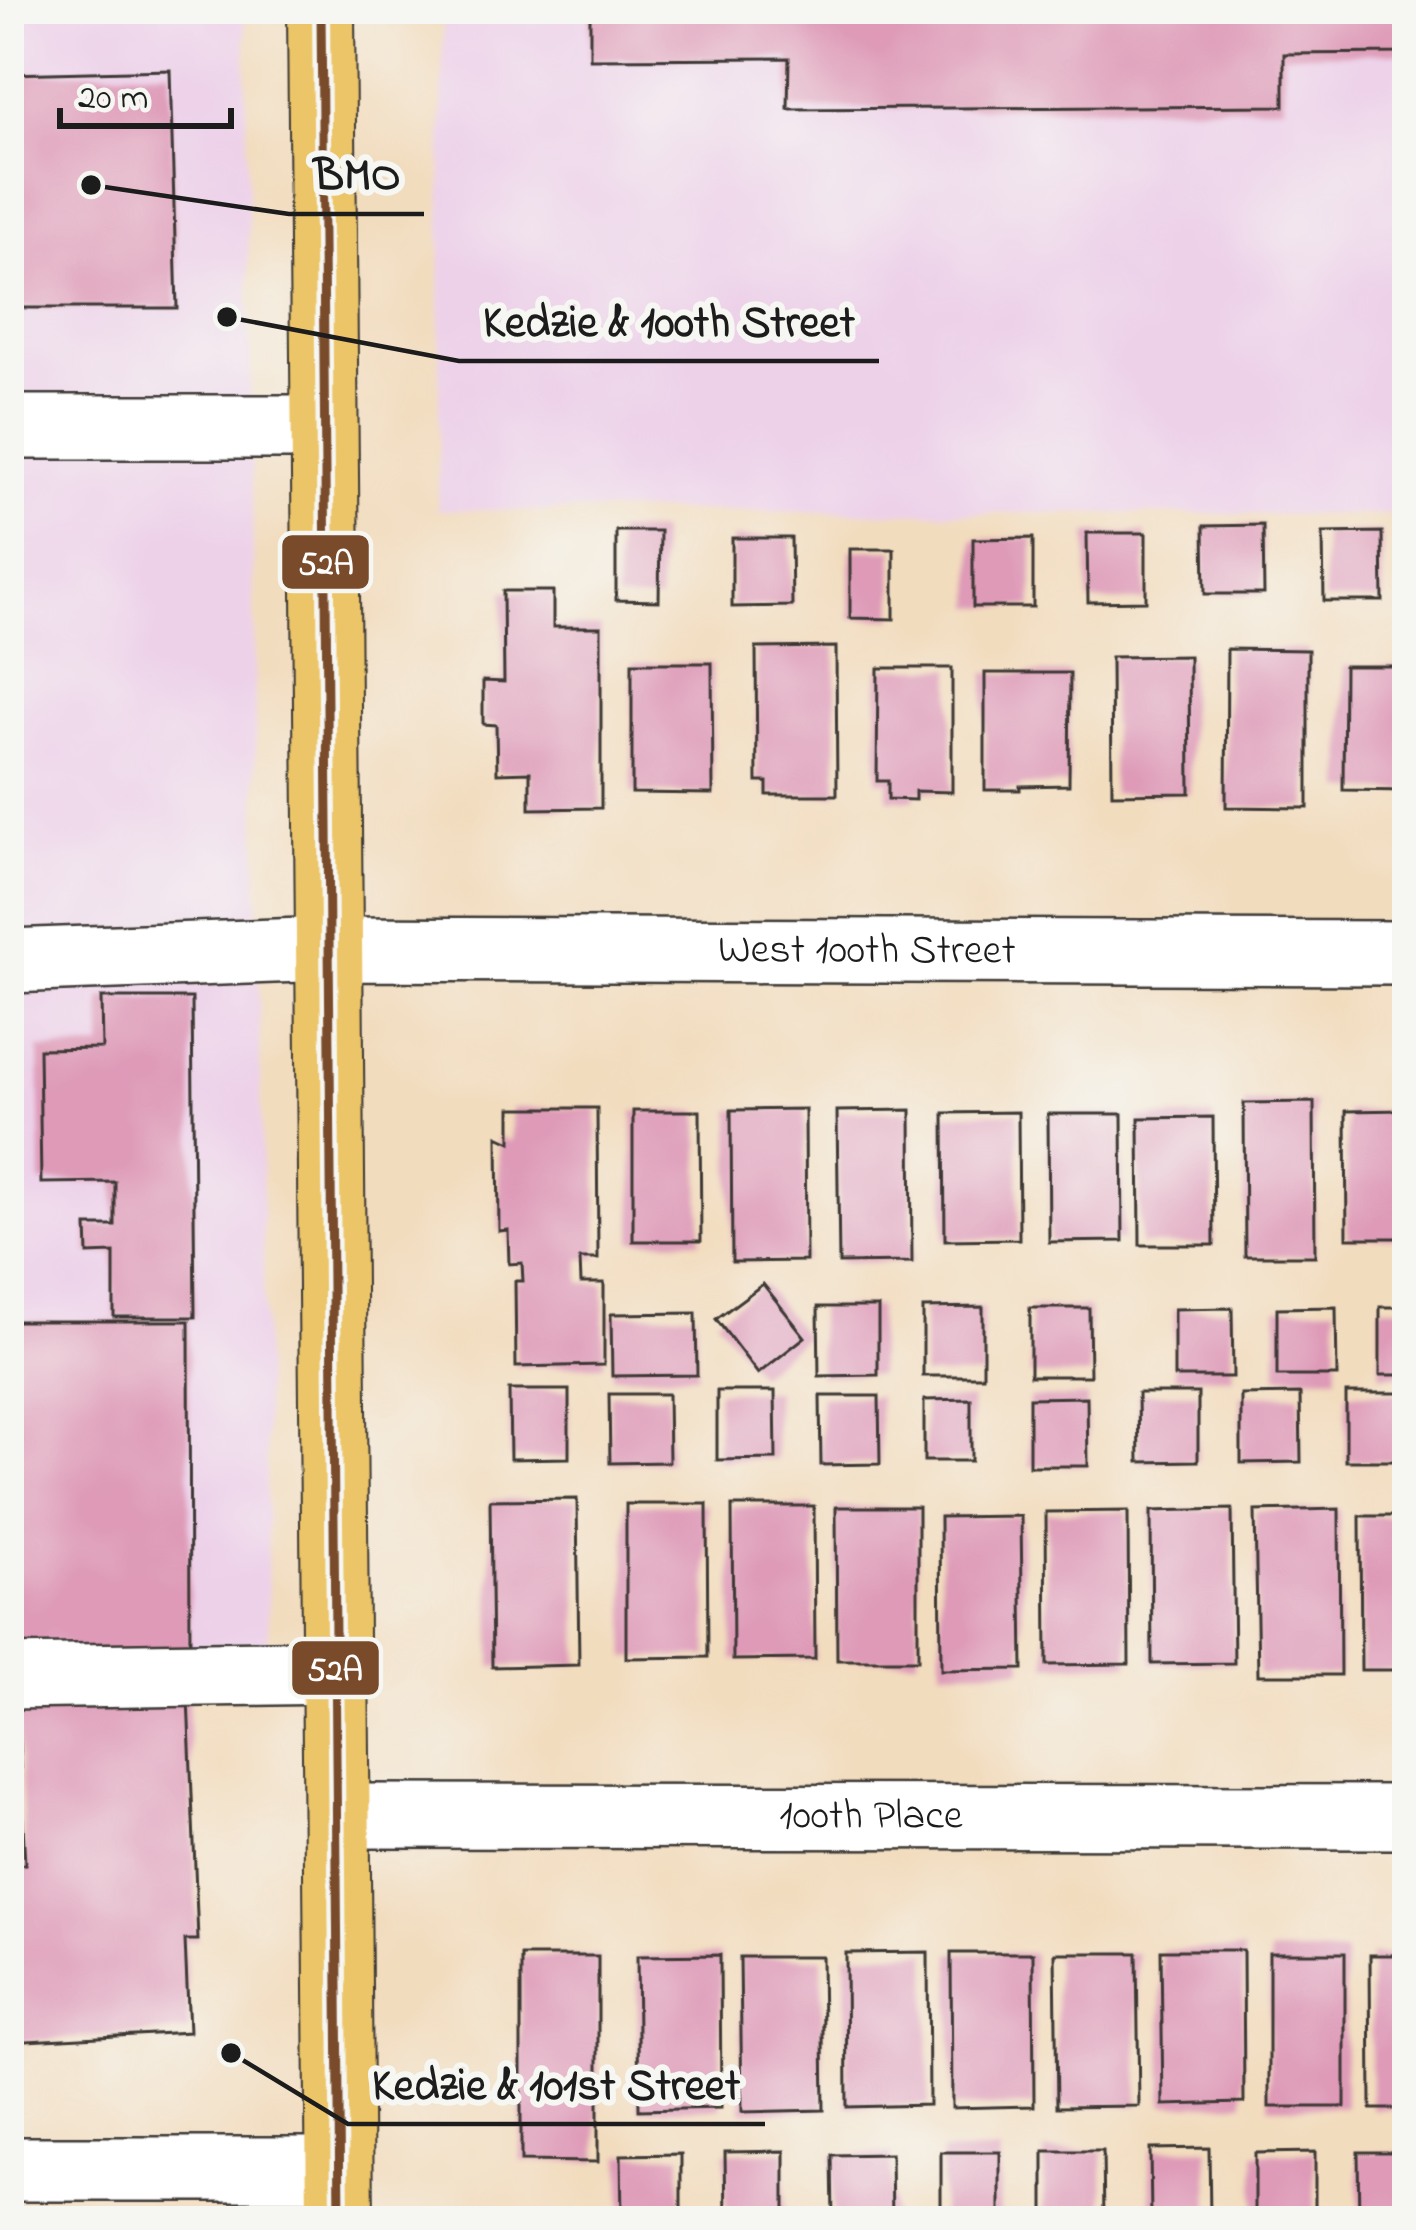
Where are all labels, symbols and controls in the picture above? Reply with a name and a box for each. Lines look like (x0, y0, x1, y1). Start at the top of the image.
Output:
scale bar (60, 54, 231, 128)
text: 20 m (78, 73, 148, 126)
callout: BMO (289, 133, 424, 214)
text: BMO (311, 145, 401, 211)
callout: Kedzie & 100th Street (459, 280, 879, 361)
text: Kedzie & 100th Street (483, 292, 856, 358)
line badge: 52A (280, 533, 371, 591)
text: 52A (298, 542, 354, 590)
street label: West 100th Street (718, 920, 1016, 982)
line badge: 52A (290, 1639, 381, 1697)
text: 52A (307, 1648, 363, 1696)
street label: 100th Place (779, 1786, 963, 1847)
callout: Kedzie & 101st Street (348, 2043, 765, 2124)
text: Kedzie & 101st Street (372, 2055, 741, 2121)

